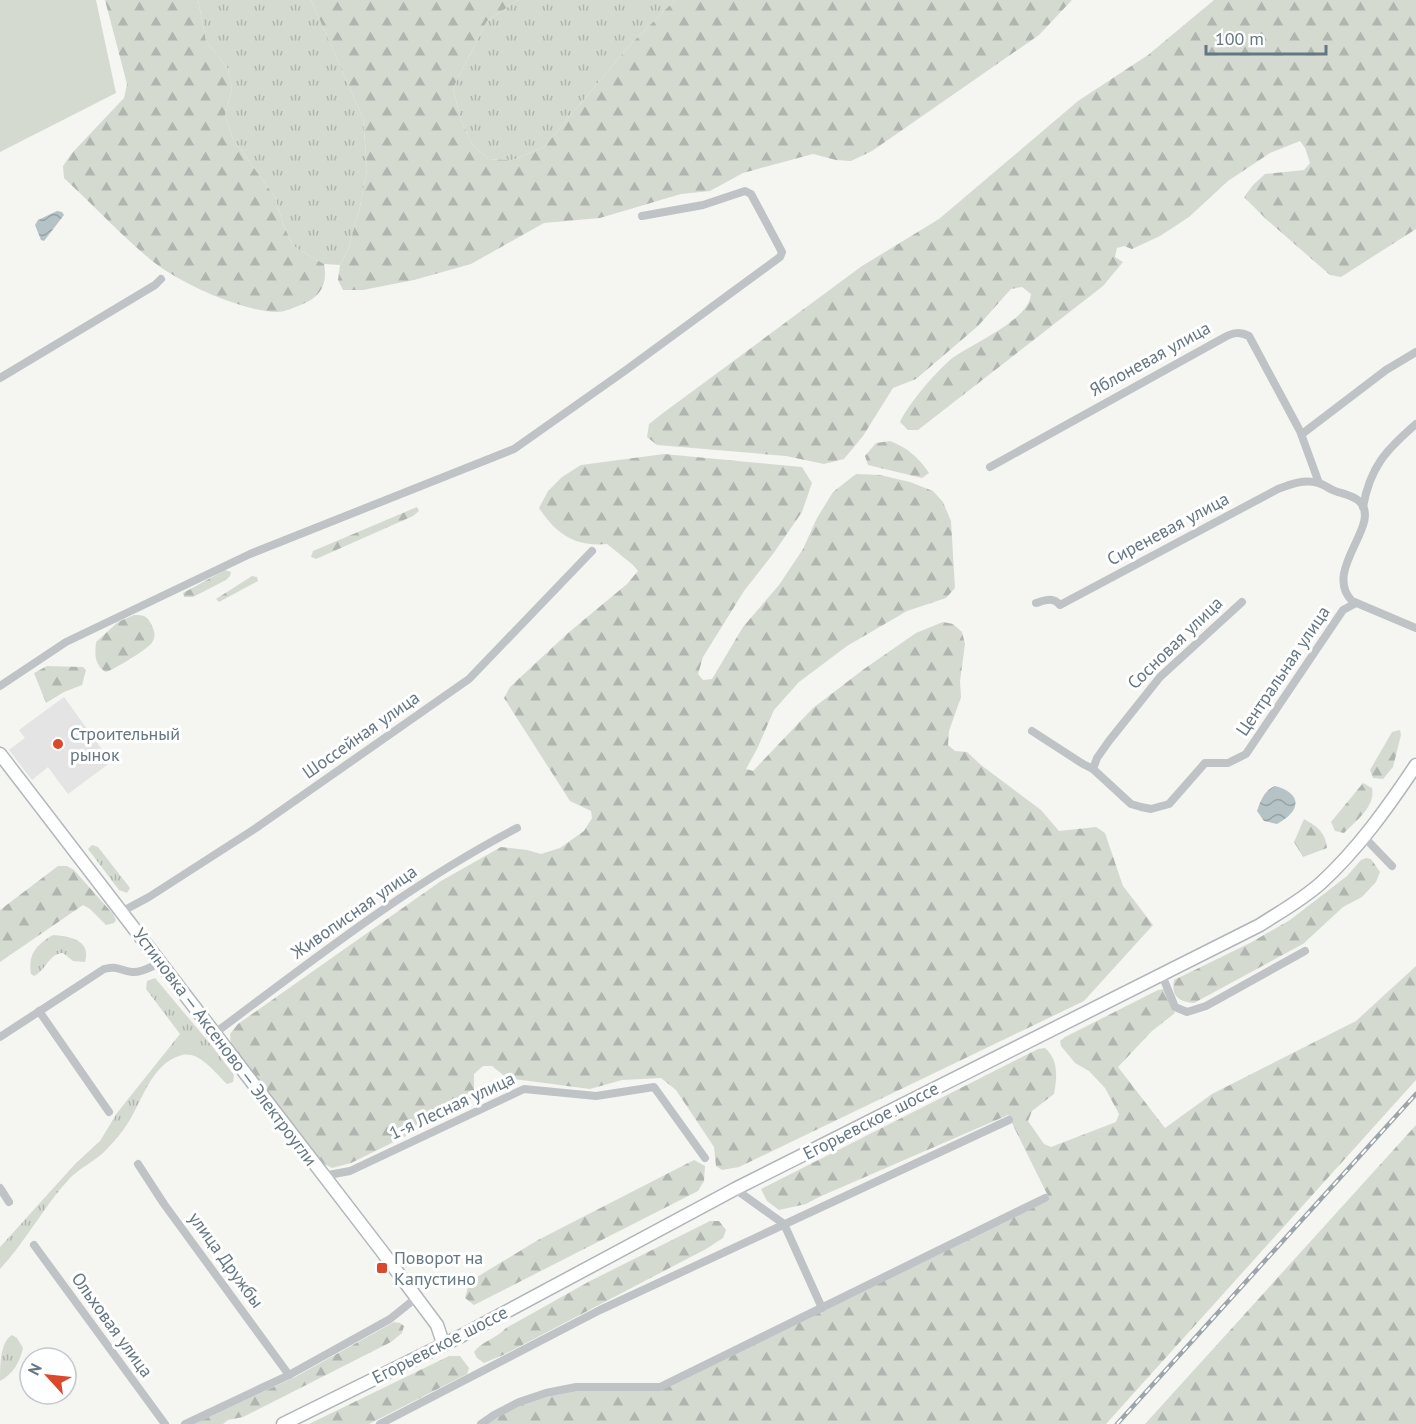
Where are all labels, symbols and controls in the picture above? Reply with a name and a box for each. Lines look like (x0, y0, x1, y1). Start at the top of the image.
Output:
scale bar (1206, 18, 1326, 56)
text: 100 m (1215, 27, 1264, 50)
street label: Яблоневая улица (1085, 316, 1214, 401)
street label: Сиреневая улица (1103, 487, 1233, 570)
street label: Сосновая улица (1122, 591, 1227, 694)
street label: Центральная улица (1231, 601, 1335, 740)
street label: Шоссейная улица (298, 686, 424, 783)
place label: Строительный рынок (70, 722, 180, 766)
marker: Строительный рынок (51, 737, 65, 751)
street label: Живописная улица (286, 860, 421, 964)
street label: Устиновка — Аксеново — Электроугли (128, 923, 322, 1170)
street label: 1-я Лесная улица (385, 1066, 518, 1145)
street label: Егорьевское шоссе (799, 1076, 942, 1165)
street label: улица Дружбы (184, 1207, 269, 1312)
place label: Поворот на Капустино (394, 1246, 483, 1290)
marker: Поворот на Капустино (375, 1261, 389, 1275)
street label: Ольховая улица (67, 1268, 158, 1382)
street label: Егорьевское шоссе (368, 1300, 511, 1389)
north arrow (18, 1346, 78, 1406)
text: N (23, 1360, 46, 1378)

